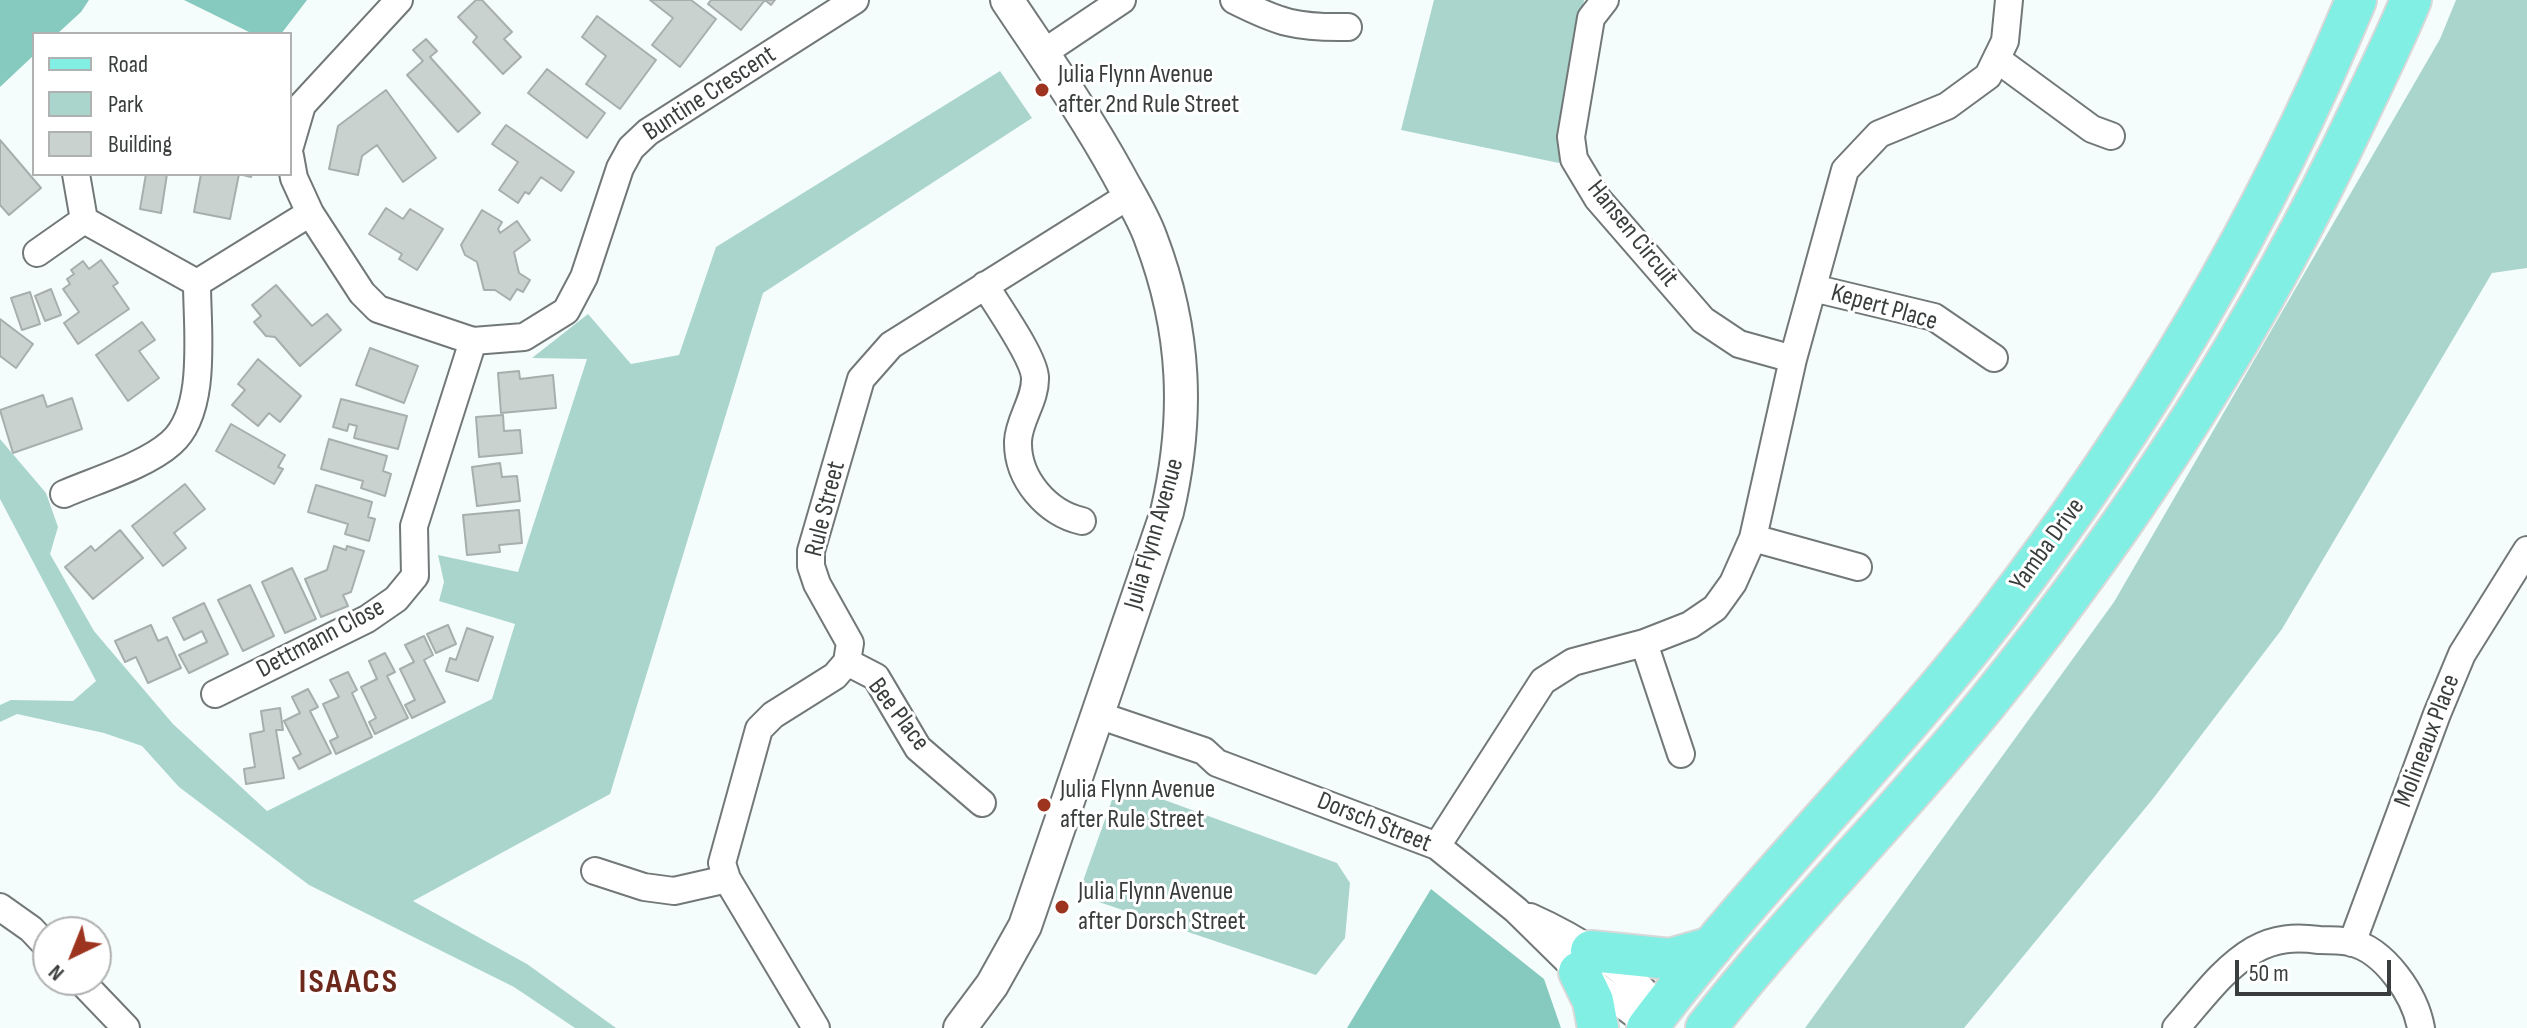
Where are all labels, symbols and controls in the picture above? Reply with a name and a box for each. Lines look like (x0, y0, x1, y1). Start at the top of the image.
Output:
legend (32, 32, 292, 176)
street label: Buntine Crescent (638, 40, 782, 148)
text: Road (108, 50, 148, 79)
place label: Julia Flynn Avenue after 2nd Rule Street (1058, 59, 1239, 120)
marker: Julia Flynn Avenue after 2nd Rule Street (1033, 81, 1051, 99)
text: Park (108, 90, 143, 119)
text: Building (108, 130, 172, 159)
street label: Hansen Circuit (1580, 174, 1684, 294)
street label: Kepert Place (1827, 278, 1941, 338)
street label: Julia Flynn Avenue (1119, 455, 1191, 613)
street label: Rule Street (799, 458, 853, 560)
street label: Yamba Drive (2004, 493, 2092, 597)
street label: Dettmann Close (252, 592, 390, 686)
street label: Molineaux Place (2388, 670, 2468, 812)
street label: Bee Place (861, 672, 935, 758)
place label: Julia Flynn Avenue after Rule Street (1060, 774, 1215, 836)
street label: Dorsch Street (1312, 786, 1436, 860)
marker: Julia Flynn Avenue after Rule Street (1035, 796, 1053, 814)
place label: Julia Flynn Avenue after Dorsch Street (1078, 876, 1246, 938)
marker: Julia Flynn Avenue after Dorsch Street (1053, 898, 1071, 916)
north arrow (32, 916, 112, 996)
scale bar (2239, 944, 2395, 994)
text: N (43, 959, 70, 986)
text: 50 m (2249, 959, 2289, 988)
district label: ISAACS (299, 963, 399, 1003)

